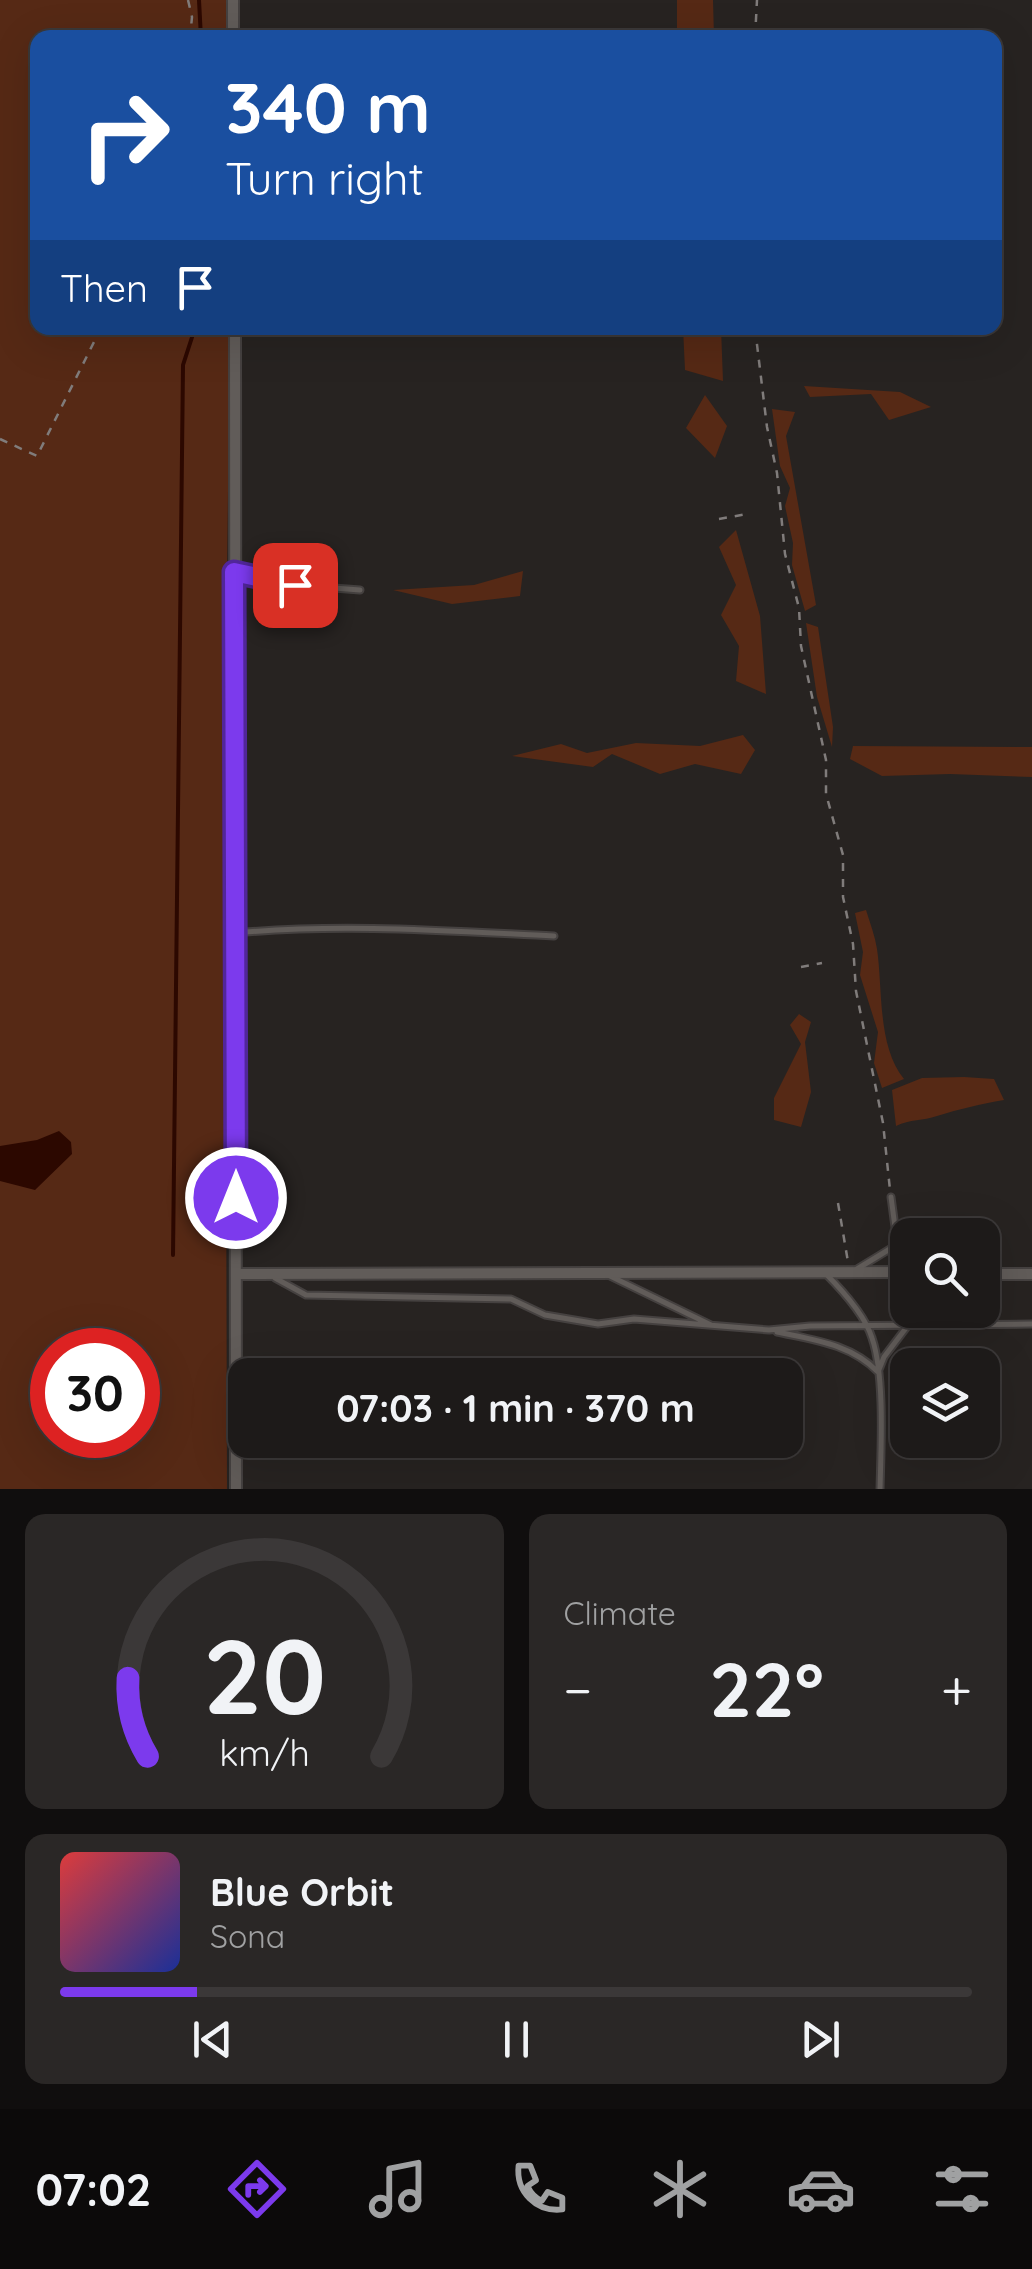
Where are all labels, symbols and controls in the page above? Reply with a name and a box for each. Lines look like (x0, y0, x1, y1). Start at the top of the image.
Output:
text: 340 m (225, 63, 431, 151)
icon: right (60, 70, 190, 200)
text: Turn right (225, 150, 424, 206)
icon: arrive (168, 260, 223, 315)
text: Then (60, 264, 148, 312)
pin (253, 543, 338, 628)
icon: arrive (268, 558, 323, 613)
position arrow (184, 1146, 288, 1250)
map controls (890, 1218, 1000, 1458)
button: search (890, 1218, 1000, 1328)
speed limit sign: 30 (30, 1328, 160, 1458)
button: layers (890, 1348, 1000, 1458)
text: 07:03 · 1 min · 370 m (336, 1384, 695, 1432)
text: Climate (564, 1593, 676, 1633)
text: 20 (203, 1610, 326, 1740)
text: 22° (709, 1642, 824, 1736)
text: − (564, 1655, 592, 1724)
text: + (941, 1655, 972, 1724)
text: km/h (219, 1730, 310, 1775)
text: Blue Orbit (210, 1868, 394, 1916)
text: Sona (210, 1916, 285, 1956)
icon: previous (185, 2012, 240, 2067)
icon: pause (489, 2012, 544, 2067)
icon: next (793, 2012, 848, 2067)
icon: directions (222, 2154, 292, 2224)
icon: music (363, 2154, 433, 2224)
icon: phone (504, 2154, 574, 2224)
icon: climate (645, 2154, 715, 2224)
icon: car (786, 2154, 856, 2224)
icon: filters (927, 2154, 997, 2224)
text: 07:02 (35, 2161, 151, 2217)

